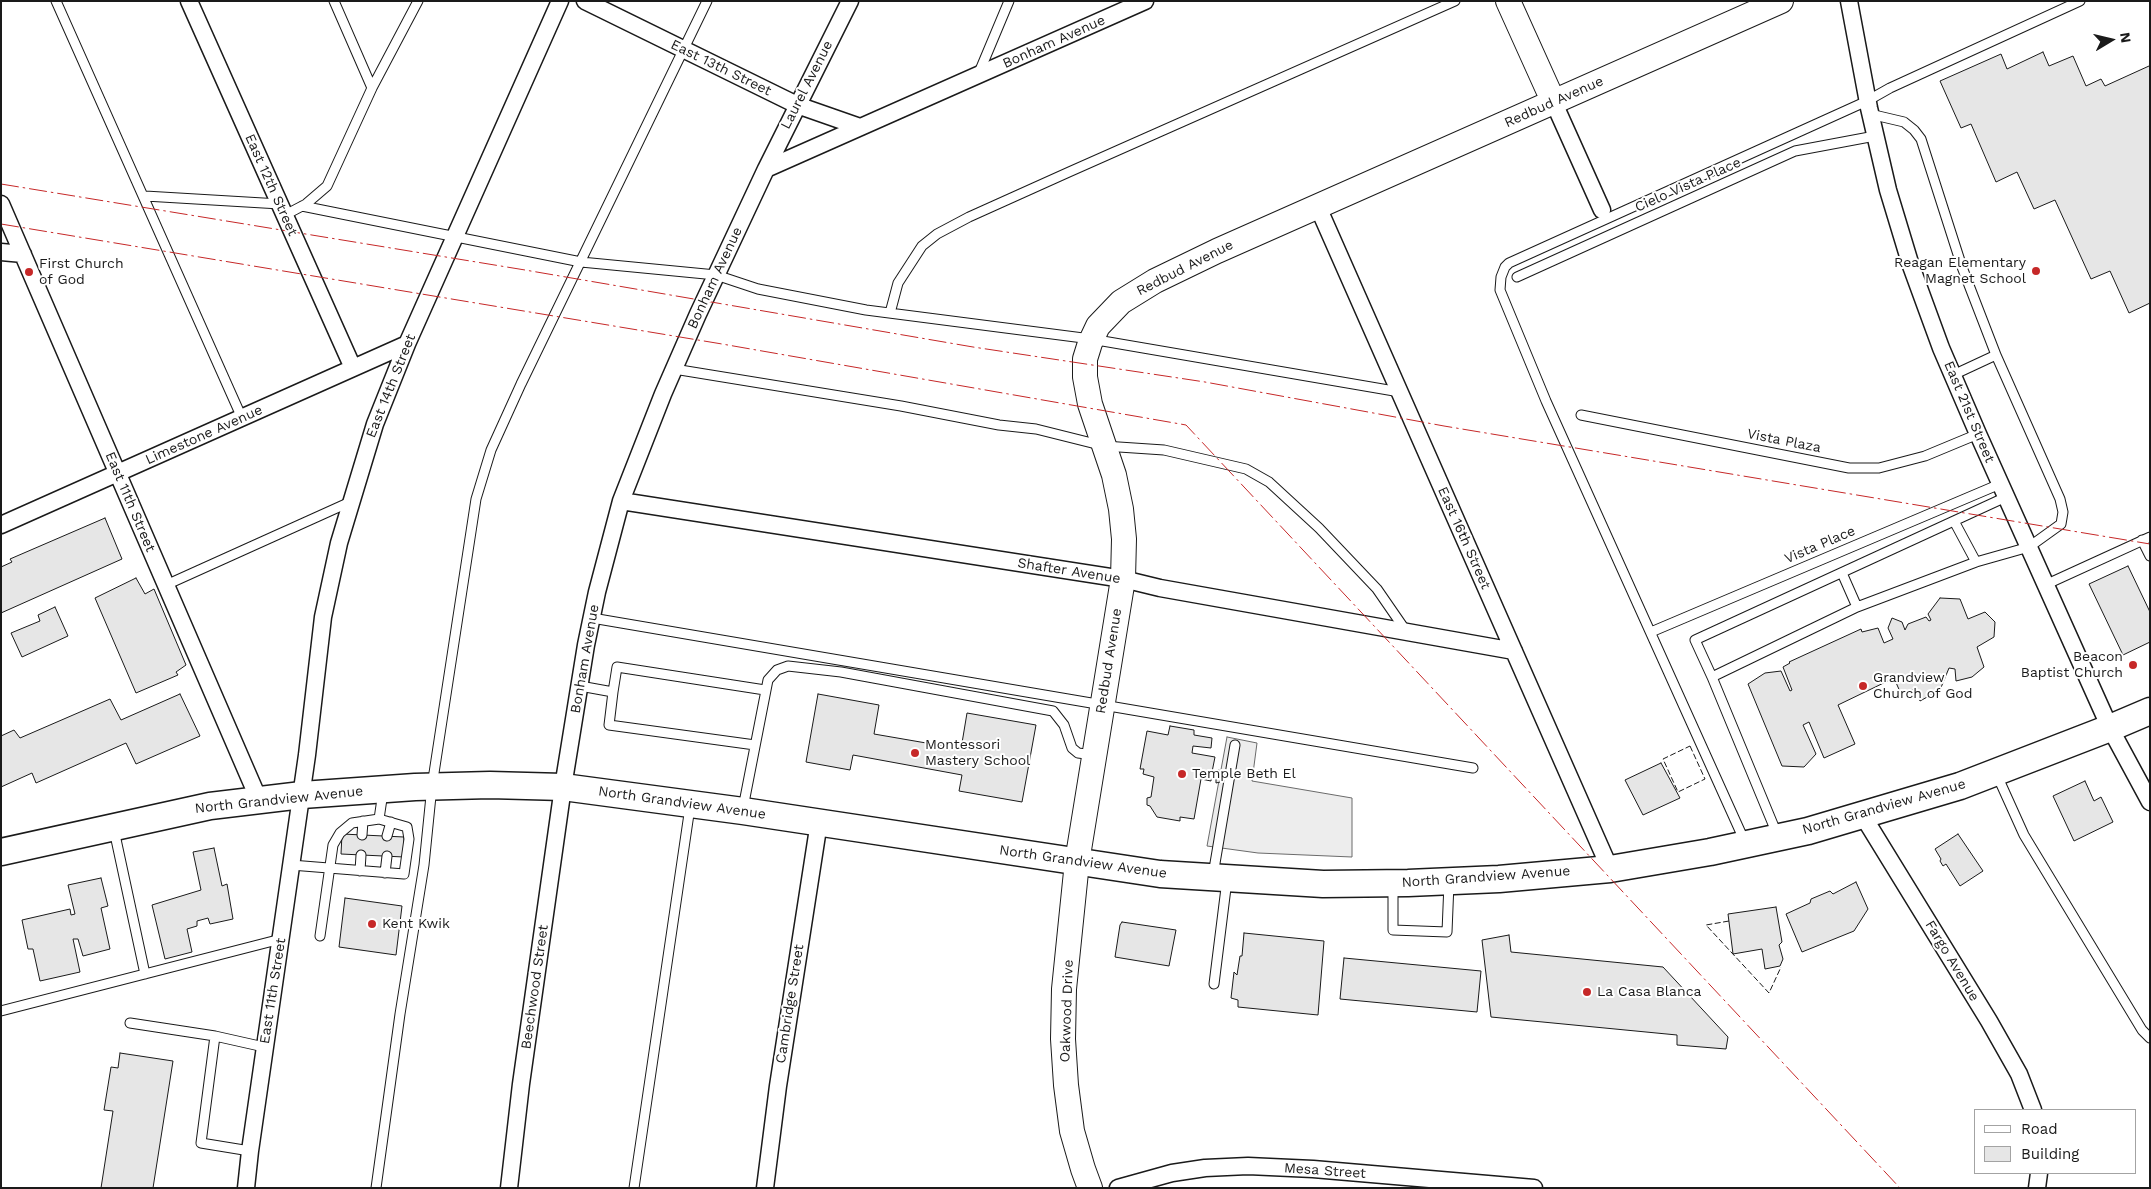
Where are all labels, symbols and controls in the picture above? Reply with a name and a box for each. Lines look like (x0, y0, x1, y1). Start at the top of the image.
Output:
street label: Bonham Avenue (1000, 12, 1108, 72)
north arrow (2086, 15, 2136, 65)
text: N (2117, 31, 2135, 44)
street label: East 13th Street (668, 36, 774, 100)
street label: Laurel Avenue (777, 38, 837, 132)
street label: Redbud Avenue (1502, 73, 1606, 131)
street label: East 12th Street (241, 131, 301, 239)
street label: Cielo Vista Place (1632, 154, 1744, 216)
street label: Bonham Avenue (684, 224, 746, 332)
street label: Redbud Avenue (1134, 236, 1236, 300)
place label: Reagan Elementary Magnet School (1894, 255, 2026, 288)
place label: First Church of God (39, 256, 124, 288)
marker: Reagan Elementary Magnet School (2030, 265, 2042, 277)
marker: First Church of God (23, 266, 35, 278)
street label: East 14th Street (363, 332, 419, 440)
street label: East 21st Street (1940, 359, 1998, 465)
street label: Limestone Avenue (143, 402, 265, 468)
street label: Vista Plaza (1746, 426, 1822, 456)
street label: East 11th Street (101, 449, 159, 555)
street label: East 16th Street (1434, 484, 1494, 592)
street label: Vista Place (1782, 523, 1858, 567)
street label: Shafter Avenue (1016, 555, 1122, 587)
street label: Bonham Avenue (567, 603, 603, 715)
street label: Redbud Avenue (1092, 607, 1126, 715)
place label: Beacon Baptist Church (2021, 649, 2123, 682)
marker: Beacon Baptist Church (2127, 659, 2139, 671)
place label: Grandview Church of God (1873, 670, 1973, 702)
marker: Grandview Church of God (1857, 680, 1869, 692)
place label: Montessori Mastery School (925, 737, 1030, 770)
marker: Montessori Mastery School (909, 747, 921, 759)
place label: Temple Beth El (1192, 766, 1296, 782)
marker: Temple Beth El (1176, 768, 1188, 780)
street label: North Grandview Avenue (1800, 776, 1968, 838)
street label: North Grandview Avenue (194, 783, 364, 817)
street label: North Grandview Avenue (597, 783, 767, 823)
street label: North Grandview Avenue (998, 842, 1168, 882)
street label: North Grandview Avenue (1401, 863, 1571, 891)
place label: Kent Kwik (382, 916, 450, 932)
marker: Kent Kwik (366, 918, 378, 930)
street label: Fargo Avenue (1921, 918, 1983, 1004)
street label: Beechwood Street (518, 924, 552, 1050)
street label: East 11th Street (256, 937, 290, 1045)
street label: Cambridge Street (772, 943, 808, 1065)
street label: Oakwood Drive (1057, 959, 1077, 1063)
place label: La Casa Blanca (1597, 984, 1701, 1000)
marker: La Casa Blanca (1581, 986, 1593, 998)
legend (1974, 1109, 2136, 1174)
text: Road (2021, 1120, 2058, 1138)
text: Building (2021, 1145, 2079, 1163)
street label: Mesa Street (1283, 1160, 1367, 1182)

